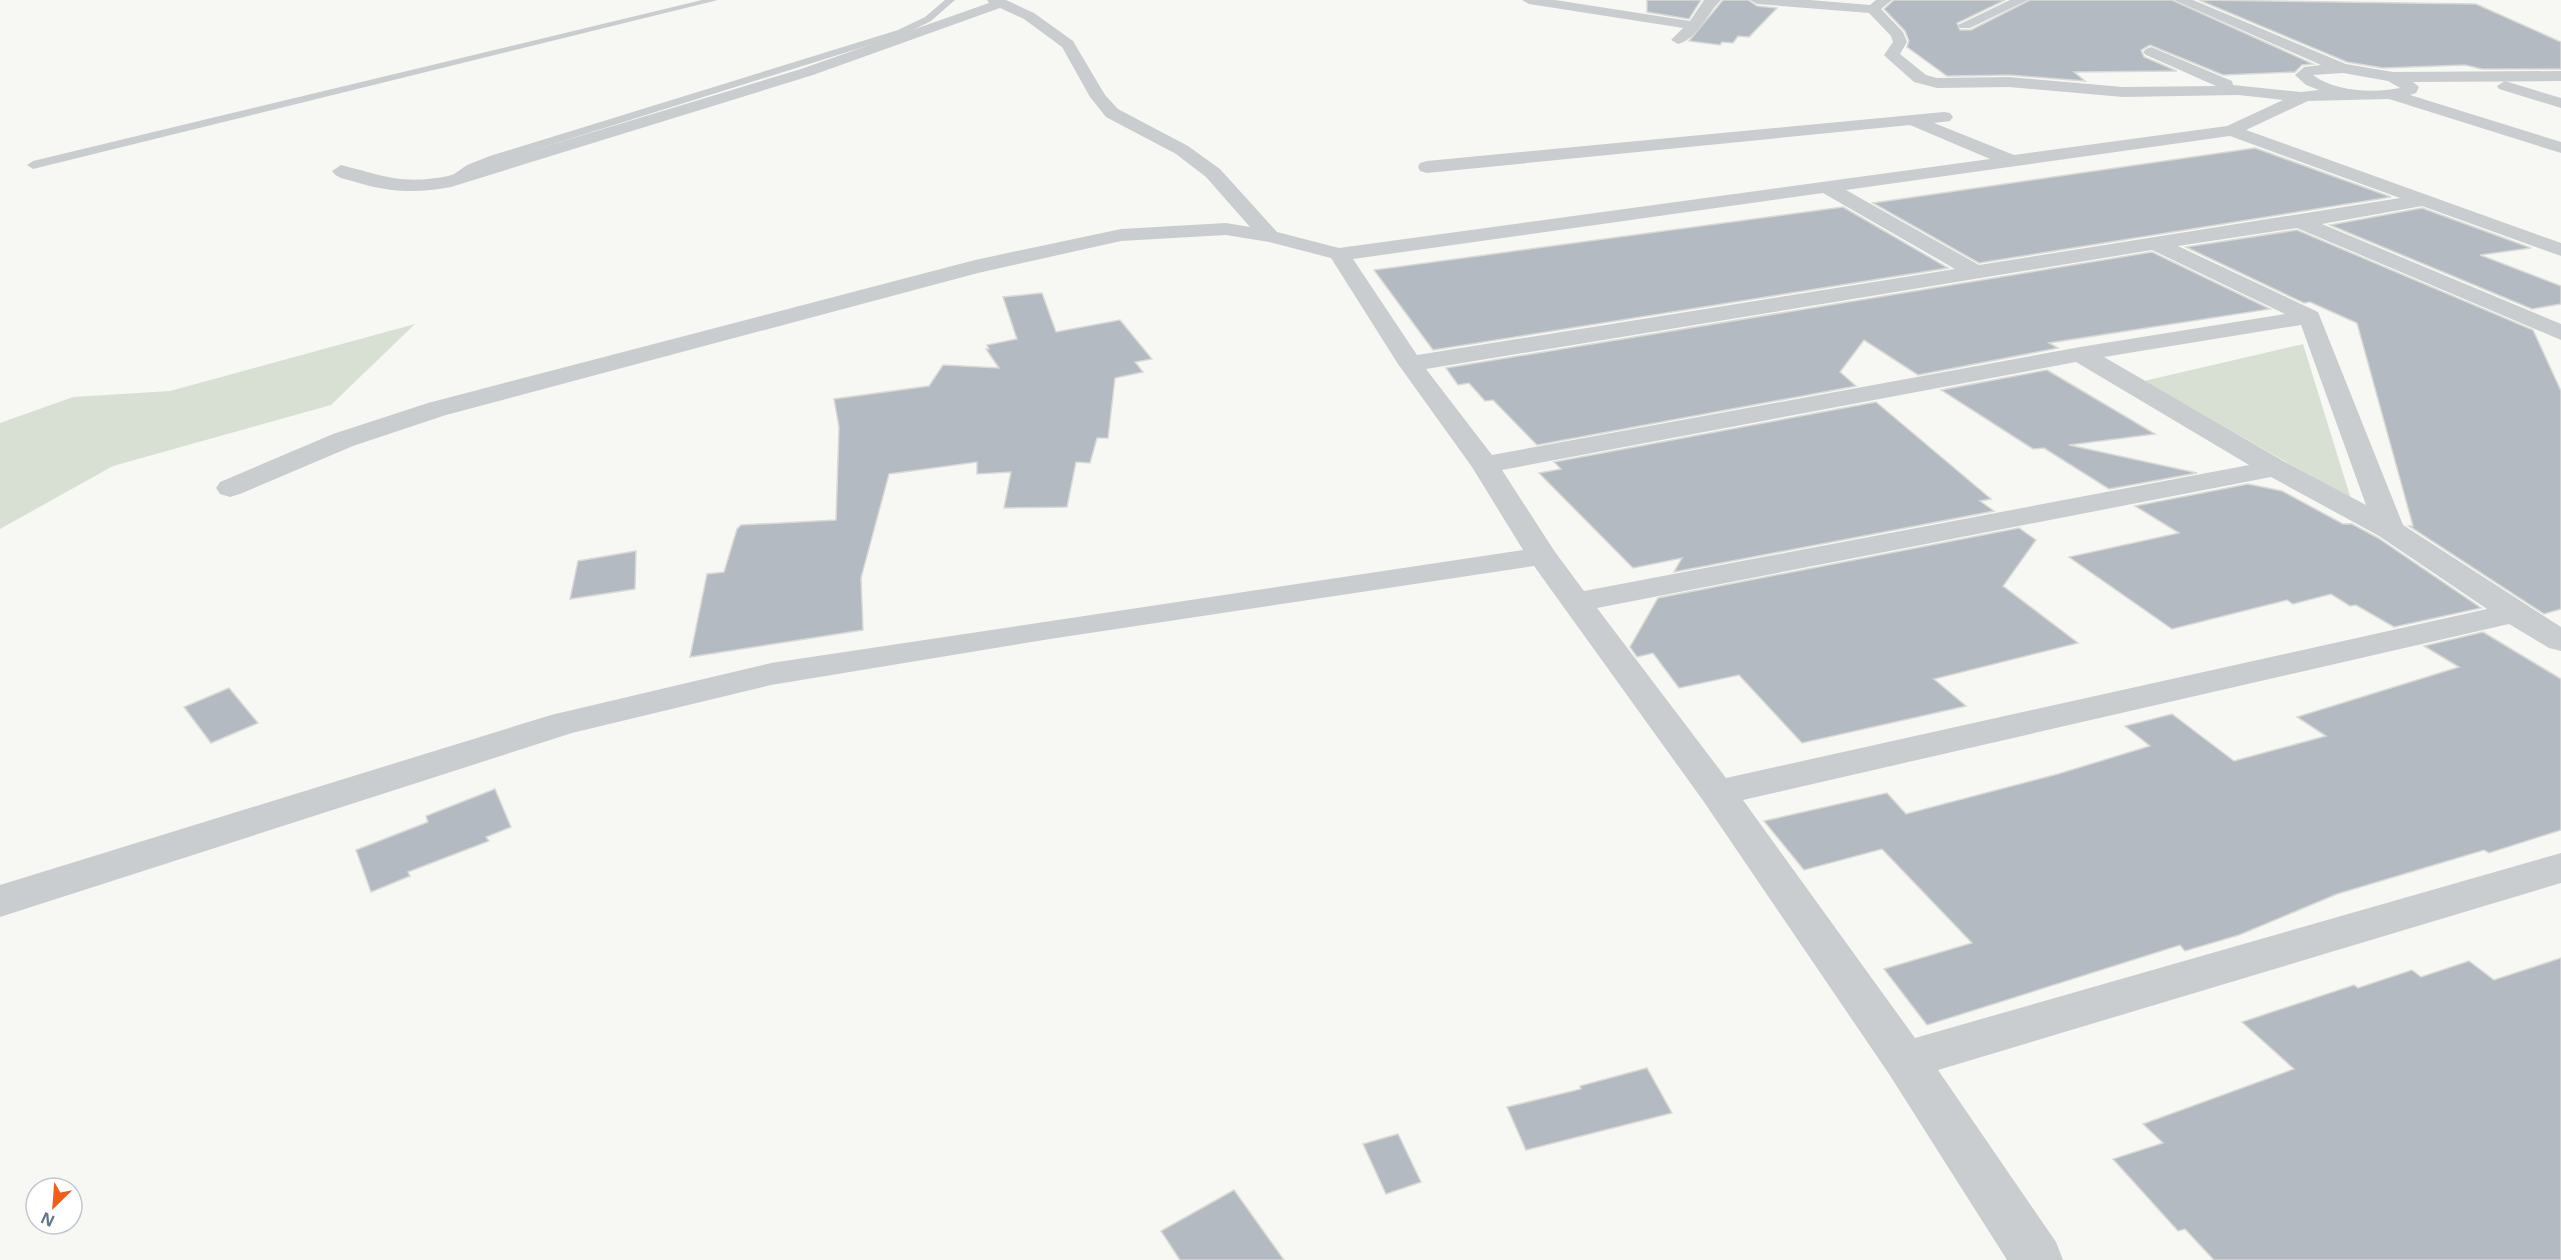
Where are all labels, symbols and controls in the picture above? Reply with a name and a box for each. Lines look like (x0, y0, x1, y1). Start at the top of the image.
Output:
north arrow (24, 1176, 84, 1236)
text: N (37, 1207, 58, 1232)

